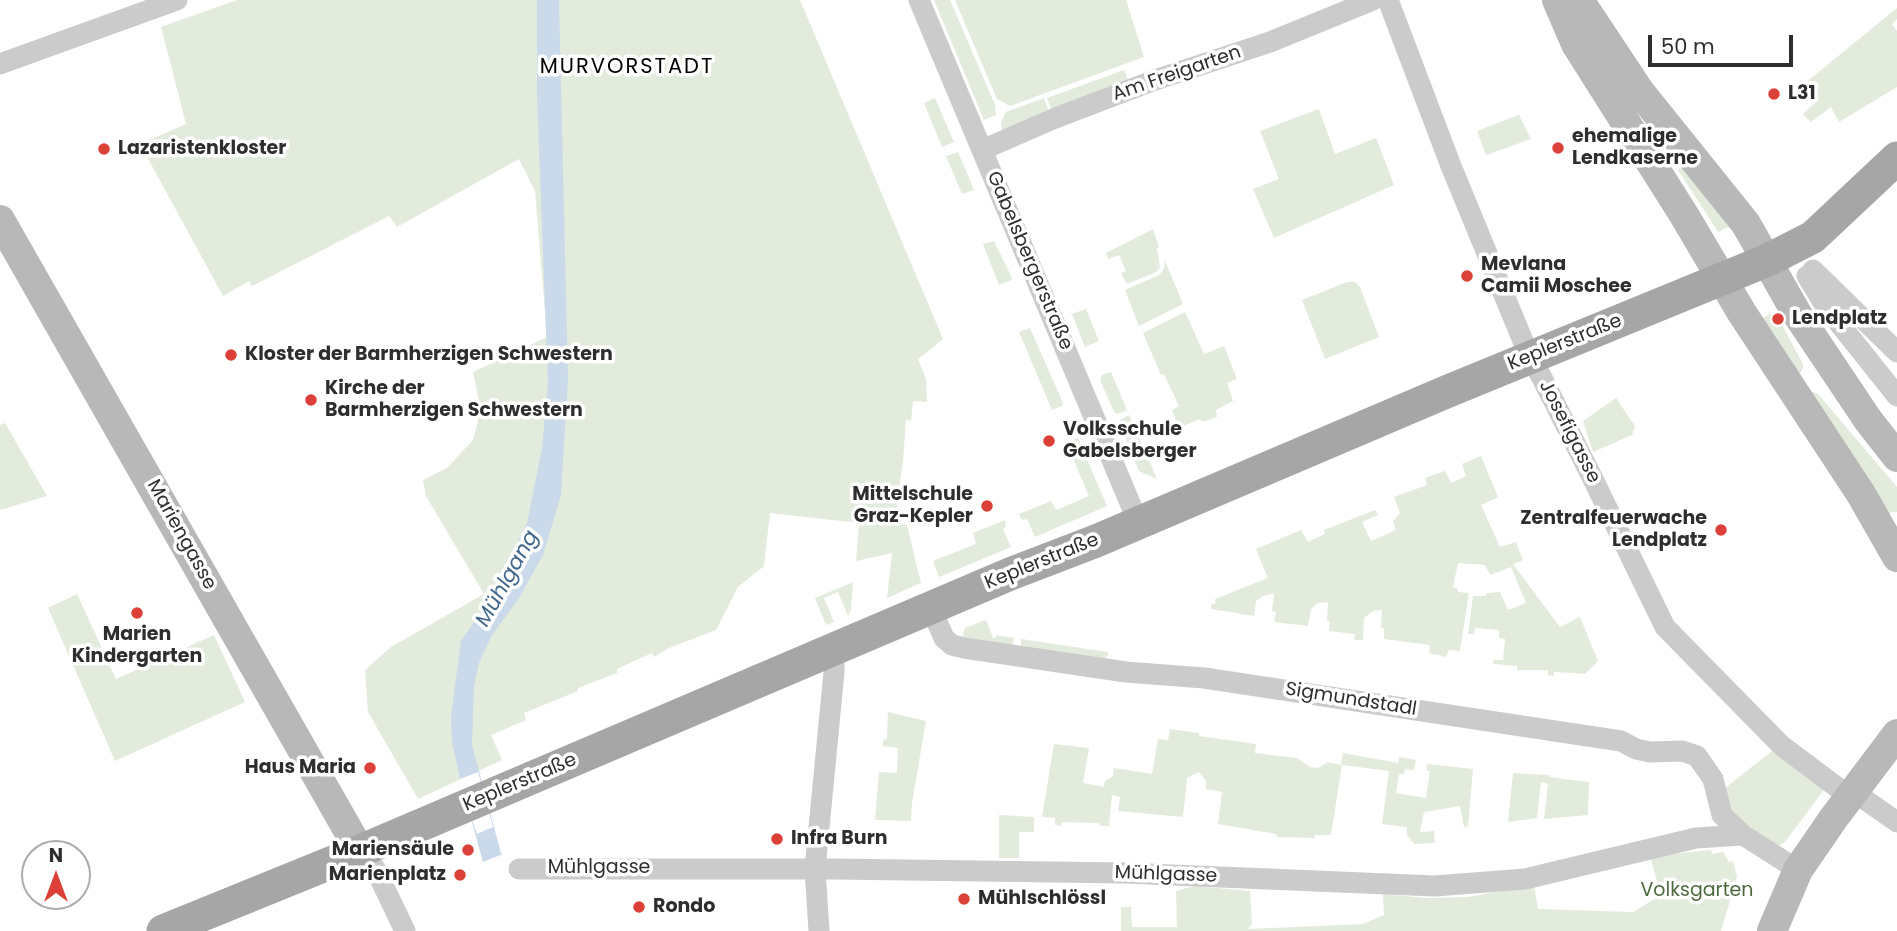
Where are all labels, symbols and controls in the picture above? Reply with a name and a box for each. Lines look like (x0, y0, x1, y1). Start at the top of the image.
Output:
scale bar (1652, 21, 1797, 65)
text: 50 m (1661, 32, 1715, 61)
street label: Am Freigarten (1110, 41, 1244, 107)
district label: MURVORSTADT (541, 55, 713, 81)
place label: L31 (1788, 83, 1816, 105)
marker: L31 (1766, 86, 1782, 102)
place label: ehemalige Lendkaserne (1572, 126, 1698, 170)
place label: Lazaristenkloster (118, 138, 286, 160)
marker: ehemalige Lendkaserne (1550, 140, 1566, 156)
marker: Lazaristenkloster (96, 141, 112, 157)
street label: Gabelsbergerstraße (981, 168, 1077, 354)
place label: Mevlana Camii Moschee (1481, 254, 1632, 298)
marker: Mevlana Camii Moschee (1459, 268, 1475, 284)
place label: Lendplatz (1792, 308, 1887, 330)
street label: Keplerstraße (1505, 310, 1625, 376)
marker: Lendplatz (1770, 311, 1786, 327)
place label: Kloster der Barmherzigen Schwestern (245, 344, 613, 366)
marker: Kloster der Barmherzigen Schwestern (223, 347, 239, 363)
street label: Josefigasse (1533, 377, 1605, 487)
place label: Kirche der Barmherzigen Schwestern (325, 378, 583, 422)
marker: Kirche der Barmherzigen Schwestern (303, 392, 319, 408)
place label: Volksschule Gabelsberger (1063, 419, 1197, 463)
marker: Volksschule Gabelsberger (1041, 433, 1057, 449)
street label: Mariengasse (141, 476, 221, 594)
place label: Mittelschule Graz-Kepler (852, 484, 973, 528)
marker: Mittelschule Graz-Kepler (979, 498, 995, 514)
place label: Zentralfeuerwache Lendplatz (1520, 508, 1707, 552)
marker: Zentralfeuerwache Lendplatz (1713, 522, 1729, 538)
water label: Mühlgang (471, 526, 545, 632)
street label: Keplerstraße (982, 529, 1102, 595)
marker: Marien Kindergarten (129, 605, 145, 621)
place label: Marien Kindergarten (72, 624, 202, 668)
street label: Sigmundstadl (1284, 678, 1418, 722)
street label: Keplerstraße (460, 749, 580, 817)
place label: Haus Maria (245, 757, 356, 779)
marker: Haus Maria (362, 760, 378, 776)
place label: Infra Burn (791, 828, 888, 850)
marker: Infra Burn (769, 831, 785, 847)
place label: Mariensäule (332, 839, 454, 861)
north arrow (21, 840, 91, 910)
text: N (49, 842, 63, 869)
marker: Mariensäule (460, 842, 476, 858)
street label: Mühlgasse (548, 857, 650, 879)
street label: Mühlgasse (1114, 862, 1218, 888)
place label: Marienplatz (329, 864, 446, 886)
marker: Marienplatz (452, 867, 468, 883)
park label: Volksgarten (1640, 880, 1754, 902)
place label: Mühlschlössl (978, 888, 1106, 910)
marker: Mühlschlössl (956, 891, 972, 907)
place label: Rondo (653, 896, 715, 918)
marker: Rondo (631, 899, 647, 915)

